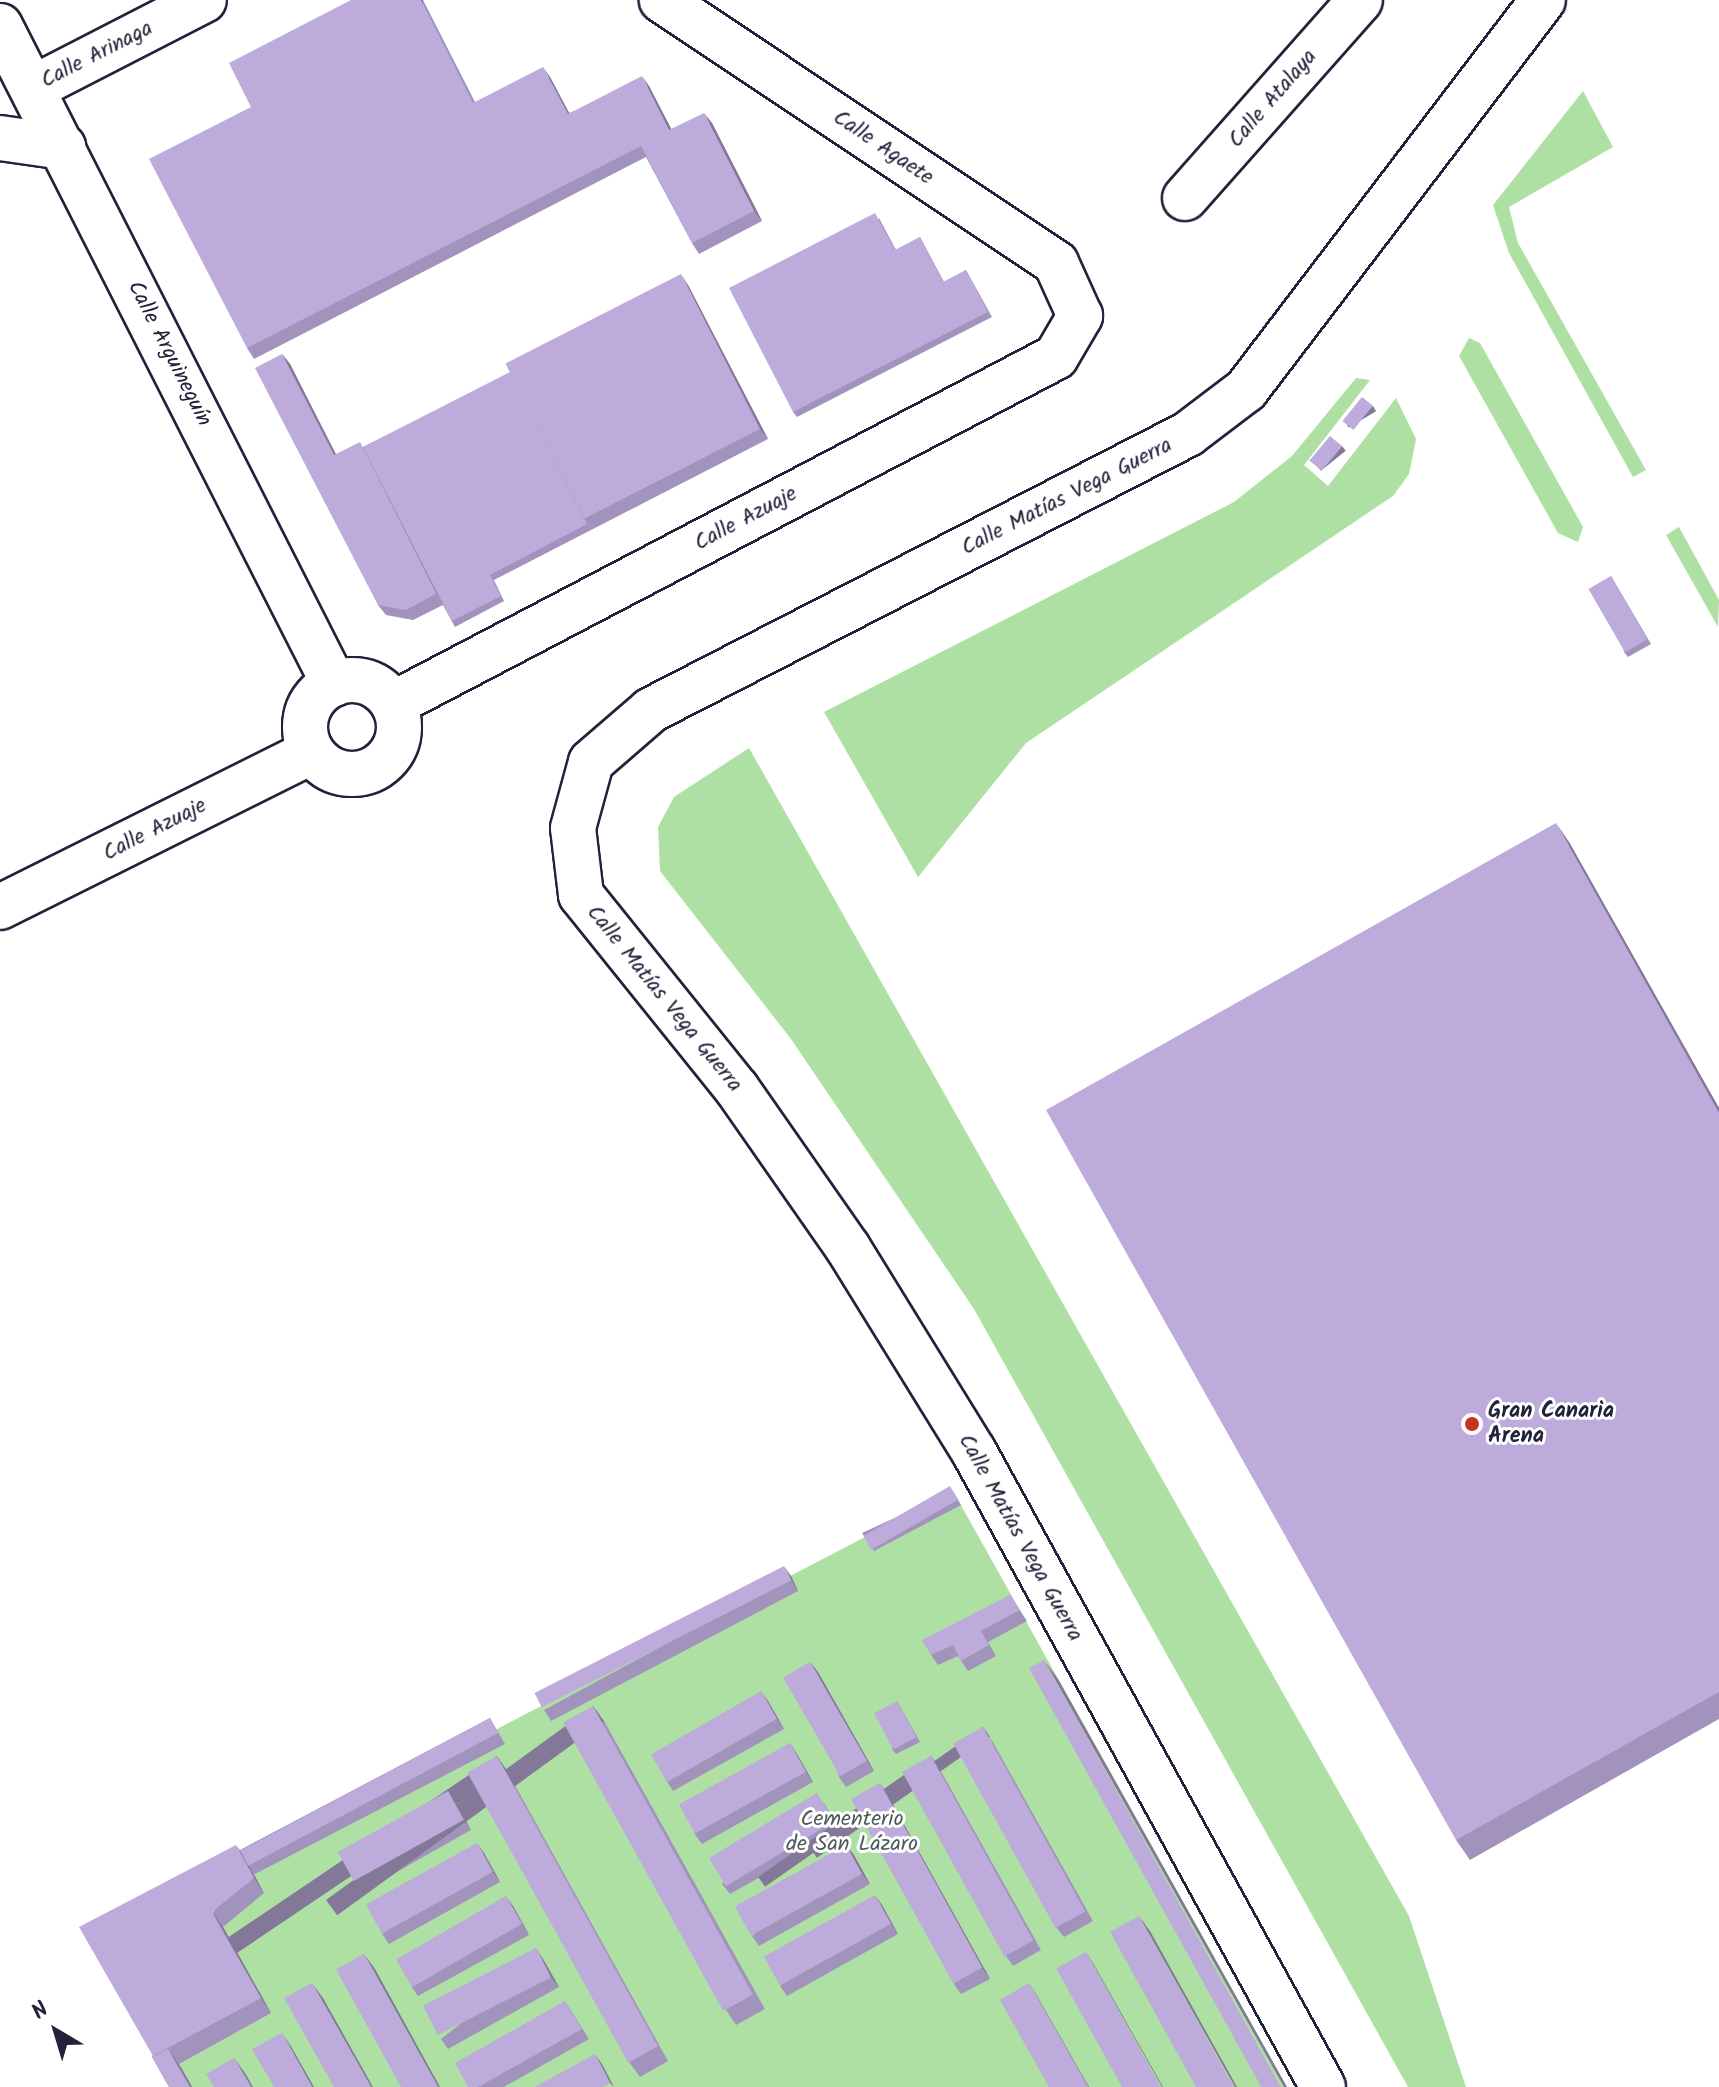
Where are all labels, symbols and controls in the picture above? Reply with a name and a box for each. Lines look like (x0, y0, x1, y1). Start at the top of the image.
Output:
street label: Calle Arinaga (37, 16, 157, 94)
street label: Calle Atalaya (1223, 44, 1323, 154)
street label: Calle Agaete (828, 105, 938, 191)
street label: Calle Arguineguín (121, 277, 217, 431)
street label: Calle Matías Vega Guerra (957, 432, 1177, 562)
street label: Calle Azuaje (690, 481, 802, 557)
street label: Calle Azuaje (99, 793, 211, 867)
street label: Calle Matías Vega Guerra (580, 900, 748, 1098)
place label: Gran Canaria Arena (1488, 1398, 1614, 1450)
marker: Gran Canaria Arena (1463, 1415, 1481, 1433)
street label: Calle Matías Vega Guerra (952, 1430, 1088, 1646)
park label: Cementerio de San Lázaro (786, 1806, 918, 1858)
north arrow (16, 1991, 96, 2071)
text: N (25, 1994, 57, 2030)

